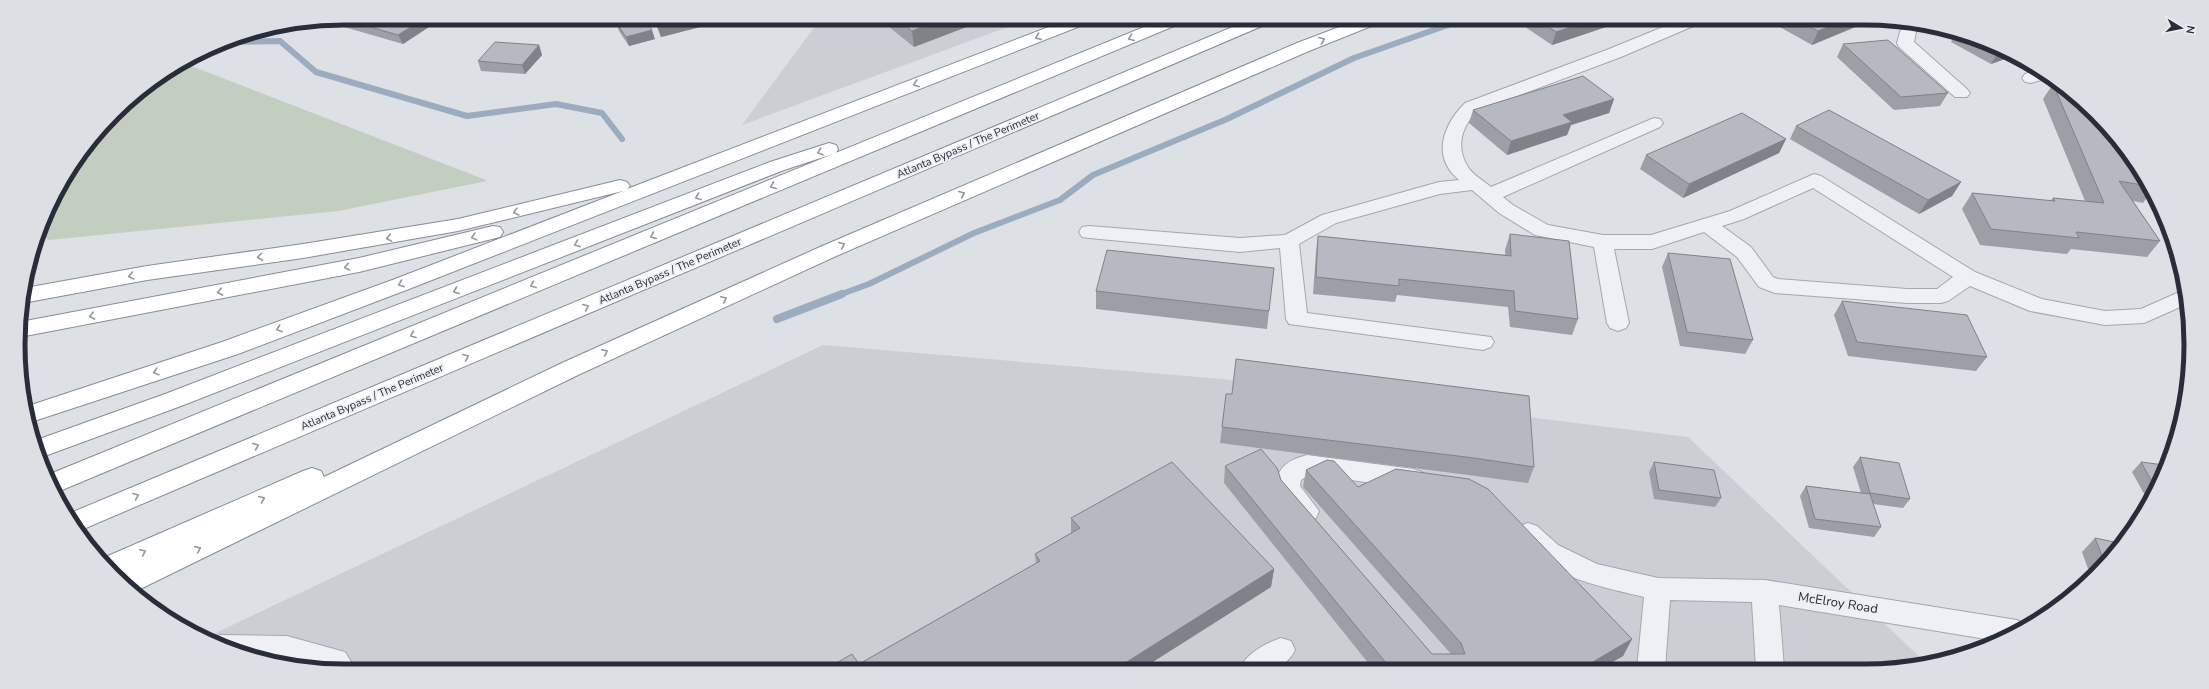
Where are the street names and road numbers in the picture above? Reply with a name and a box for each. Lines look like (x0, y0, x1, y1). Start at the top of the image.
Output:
street label: Atlanta Bypass / The Perimeter (894, 108, 1042, 182)
street label: Atlanta Bypass / The Perimeter (596, 234, 744, 308)
street label: Atlanta Bypass / The Perimeter (298, 360, 446, 434)
street label: McElroy Road (1797, 588, 1879, 618)

